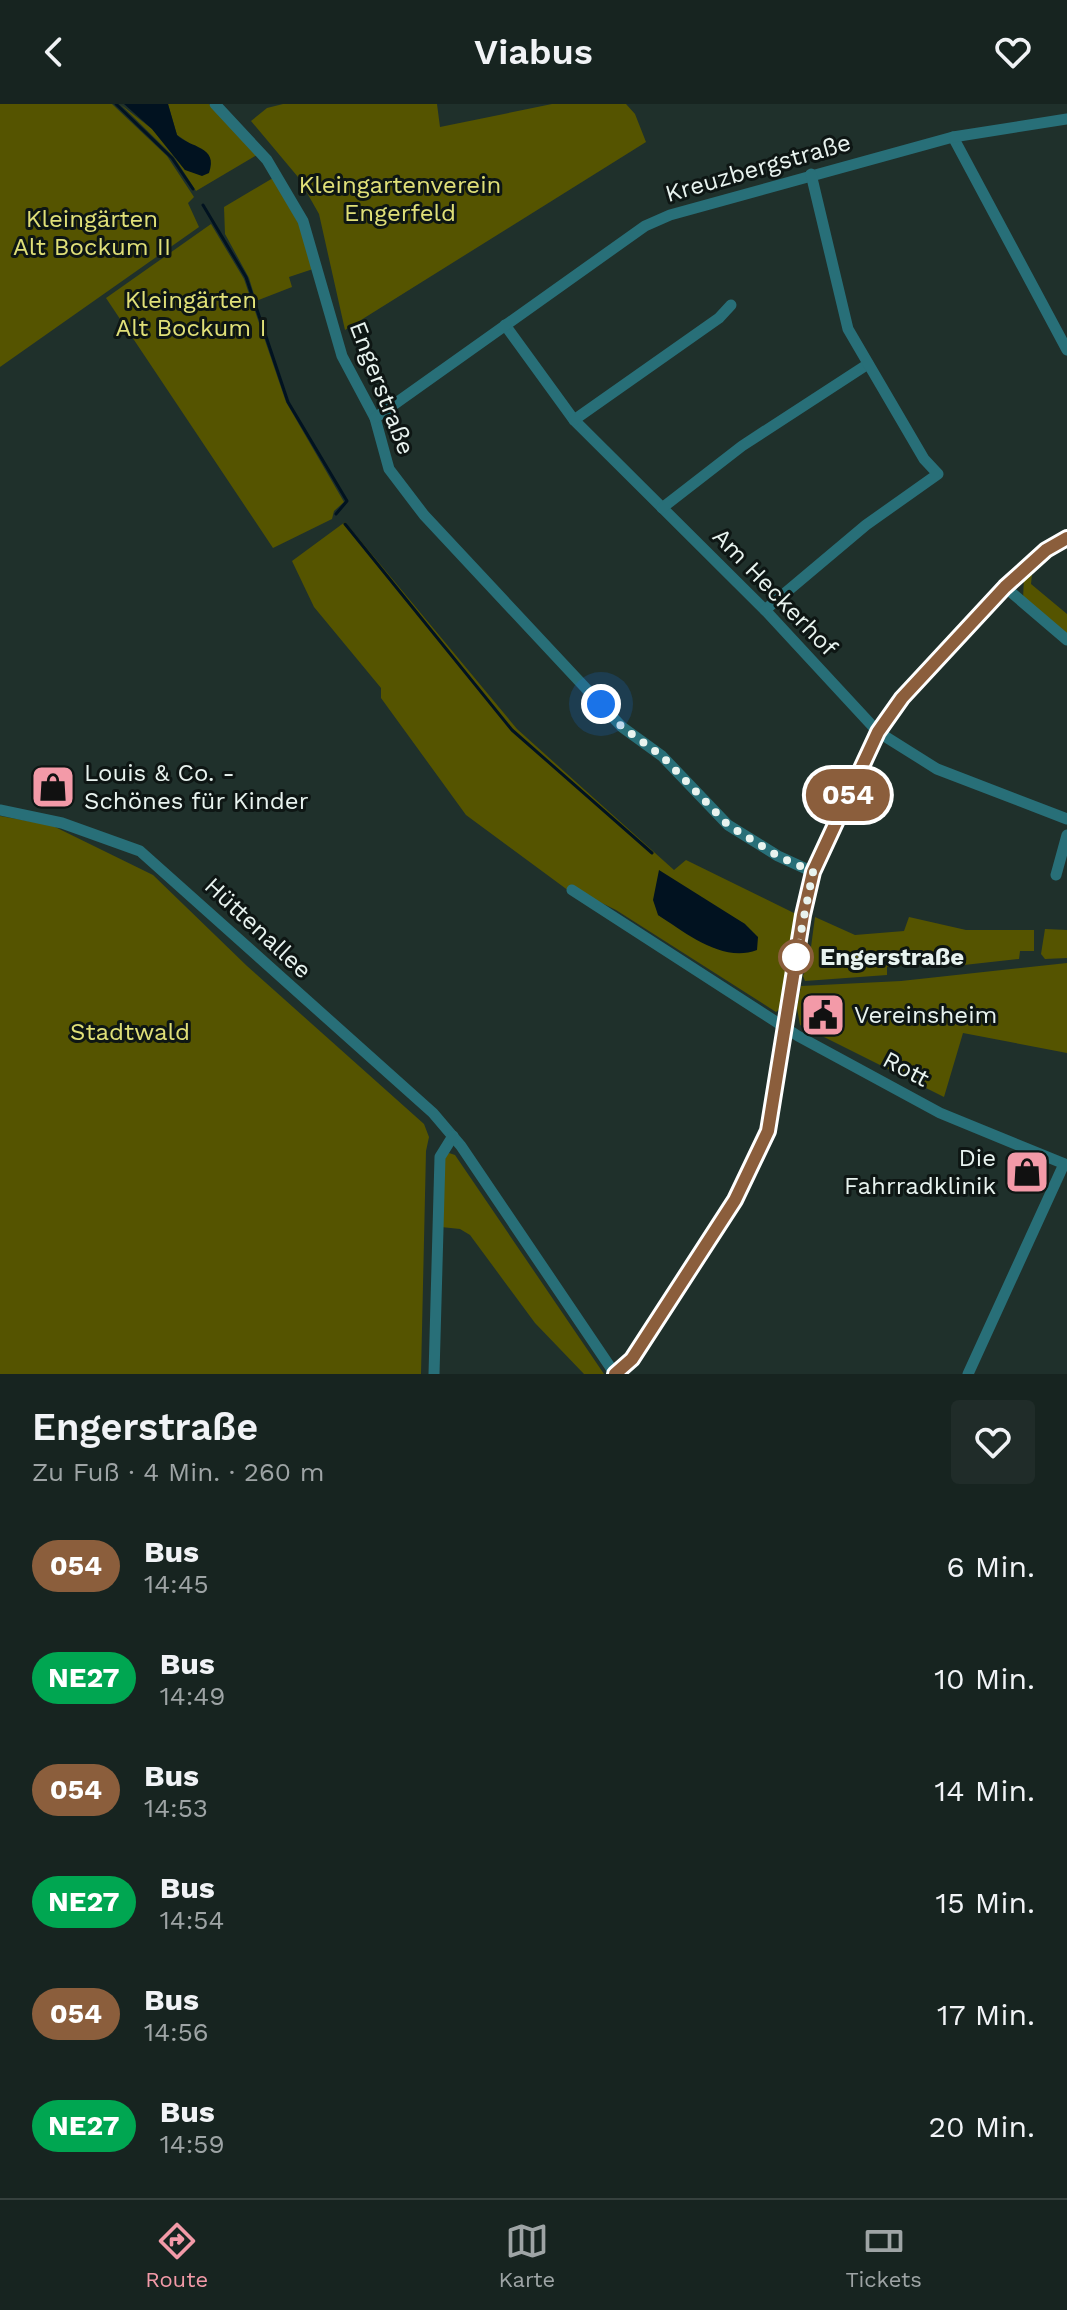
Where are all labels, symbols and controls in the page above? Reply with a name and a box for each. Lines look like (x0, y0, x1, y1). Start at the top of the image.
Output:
icon: back (32, 30, 76, 74)
icon: heart (991, 30, 1035, 74)
text: Viabus (474, 31, 593, 73)
street label: Kreuzbergstraße (662, 128, 854, 208)
park label: Kleingartenverein Engerfeld (299, 171, 501, 227)
park label: Kleingärten Alt Bockum II (13, 205, 171, 261)
park label: Kleingärten Alt Bockum I (115, 286, 267, 342)
street label: Engerstraße (344, 317, 420, 459)
street label: Am Heckerhof (707, 522, 843, 662)
your location (581, 684, 621, 724)
place label: Louis & Co. - Schönes für Kinder (84, 759, 309, 815)
shop icon: Louis & Co. - Schönes für Kinder (29, 763, 77, 811)
line badge: 054 (802, 769, 894, 821)
text: 054 (822, 778, 874, 811)
street label: Hüttenallee (199, 872, 317, 984)
marker: Engerstraße (779, 940, 813, 974)
place label: Engerstraße (820, 943, 964, 971)
public building icon: Vereinsheim (799, 991, 847, 1039)
place label: Vereinsheim (854, 1001, 997, 1029)
park label: Stadtwald (70, 1018, 190, 1046)
street label: Rott (878, 1045, 934, 1093)
place label: Die Fahrradklinik (844, 1144, 996, 1200)
shop icon: Die Fahrradklinik (1003, 1148, 1051, 1196)
button: heart (951, 1400, 1035, 1484)
text: Engerstraße (32, 1405, 258, 1449)
text: Zu Fuß · 4 Min. · 260 m (32, 1457, 325, 1487)
text: Bus (144, 1534, 199, 1569)
text: 054 (50, 1549, 102, 1582)
text: 6 Min. (946, 1549, 1035, 1584)
text: 14:45 (144, 1569, 209, 1599)
text: Bus (160, 1646, 215, 1681)
text: NE27 (48, 1661, 120, 1694)
text: 10 Min. (934, 1661, 1035, 1696)
text: 14:49 (160, 1681, 225, 1711)
text: Bus (144, 1758, 199, 1793)
text: 054 (50, 1773, 102, 1806)
text: 14 Min. (935, 1773, 1035, 1808)
text: 14:53 (144, 1793, 208, 1823)
text: Bus (160, 1870, 215, 1905)
text: NE27 (48, 1885, 120, 1918)
text: 15 Min. (935, 1885, 1035, 1920)
text: 14:54 (160, 1905, 224, 1935)
text: Bus (144, 1982, 199, 2017)
text: 054 (50, 1997, 102, 2030)
text: 17 Min. (937, 1997, 1035, 2032)
text: 14:56 (144, 2017, 209, 2047)
text: Bus (160, 2094, 215, 2129)
text: NE27 (48, 2109, 120, 2142)
text: 20 Min. (928, 2109, 1035, 2144)
text: 14:59 (160, 2129, 225, 2159)
tab: Route (145, 2219, 208, 2292)
tab: Karte (498, 2219, 555, 2292)
tab: Tickets (845, 2219, 922, 2292)

